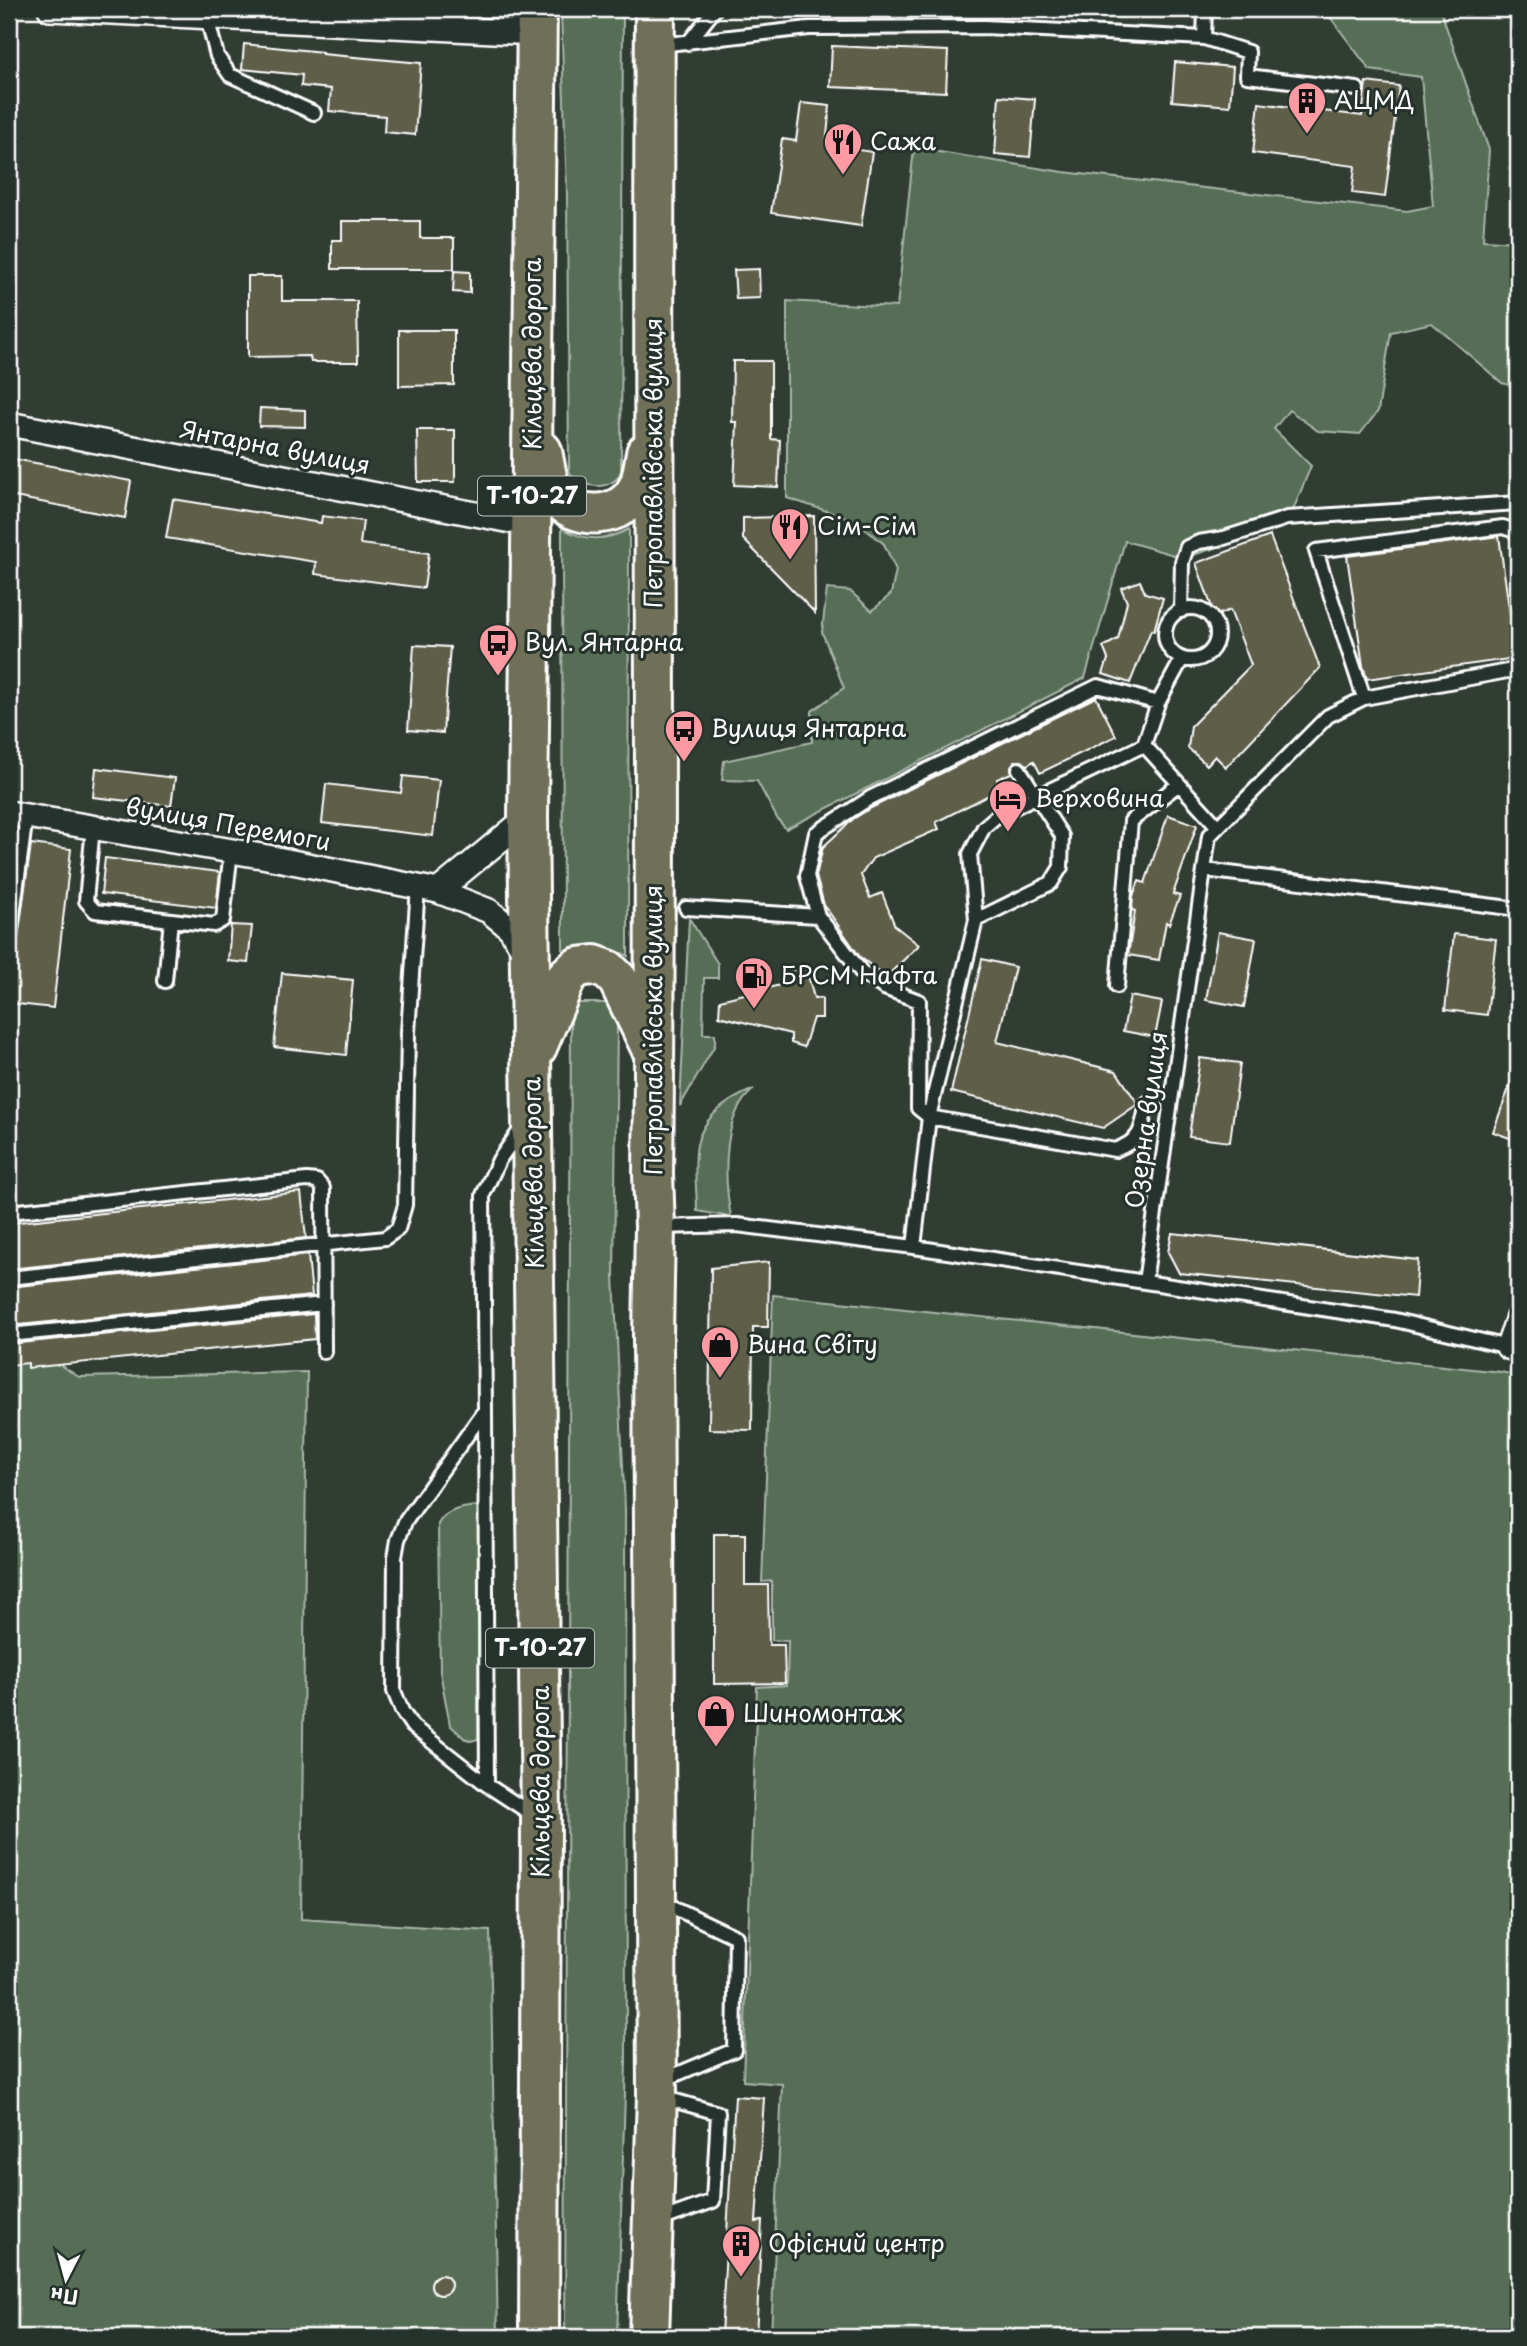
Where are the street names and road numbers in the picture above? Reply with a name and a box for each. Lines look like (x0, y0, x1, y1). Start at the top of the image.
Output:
street label: Кільцева дорога (513, 258, 549, 450)
street label: Петропавлівська вулиця (634, 318, 670, 608)
street label: Янтарна вулиця (177, 410, 373, 482)
road number: Т-10-27 (478, 476, 586, 516)
street label: вулиця Перемоги (123, 787, 334, 859)
street label: Петропавлівська вулиця (634, 885, 670, 1175)
street label: Озерна вулиця (1115, 1029, 1175, 1211)
street label: Кільцева дорога (512, 1076, 552, 1270)
road number: Т-10-27 (486, 1628, 594, 1667)
street label: Кільцева дорога (521, 1686, 557, 1878)

